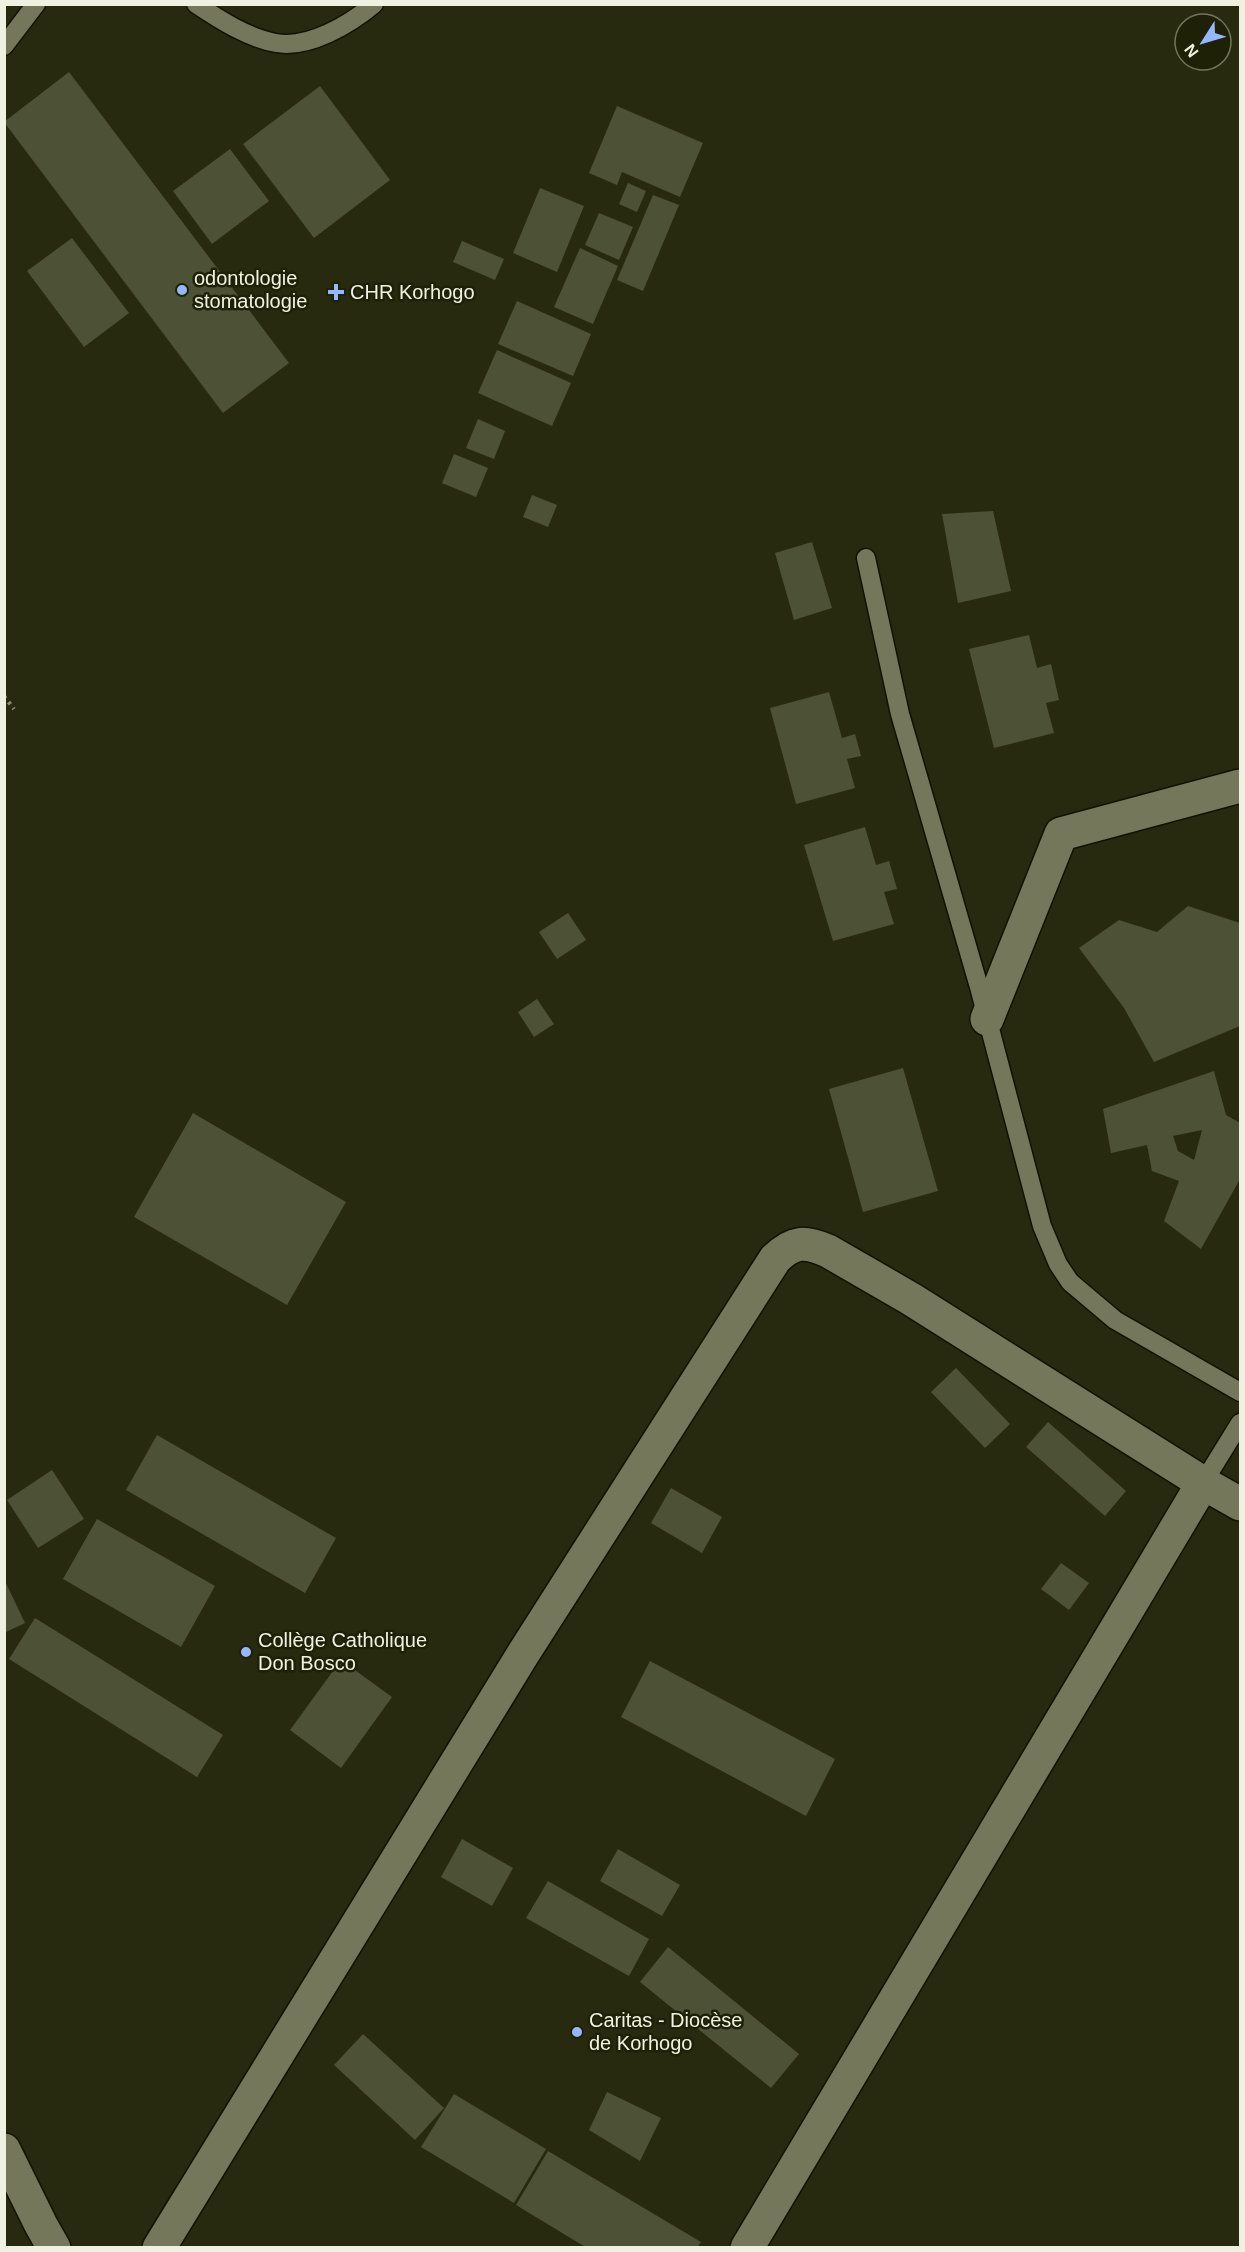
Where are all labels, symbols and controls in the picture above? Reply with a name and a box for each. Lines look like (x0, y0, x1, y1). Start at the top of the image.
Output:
north arrow (1173, 12, 1233, 72)
text: N (1181, 41, 1202, 60)
place label: odontologie stomatologie (194, 267, 307, 312)
place label: CHR Korhogo (350, 281, 475, 303)
marker: odontologie stomatologie (175, 283, 189, 297)
marker: CHR Korhogo (327, 283, 345, 301)
place label: Collège Catholique Don Bosco (258, 1629, 427, 1674)
marker: Collège Catholique Don Bosco (239, 1645, 253, 1659)
place label: Caritas - Diocèse de Korhogo (589, 2009, 742, 2054)
marker: Caritas - Diocèse de Korhogo (570, 2025, 584, 2039)

